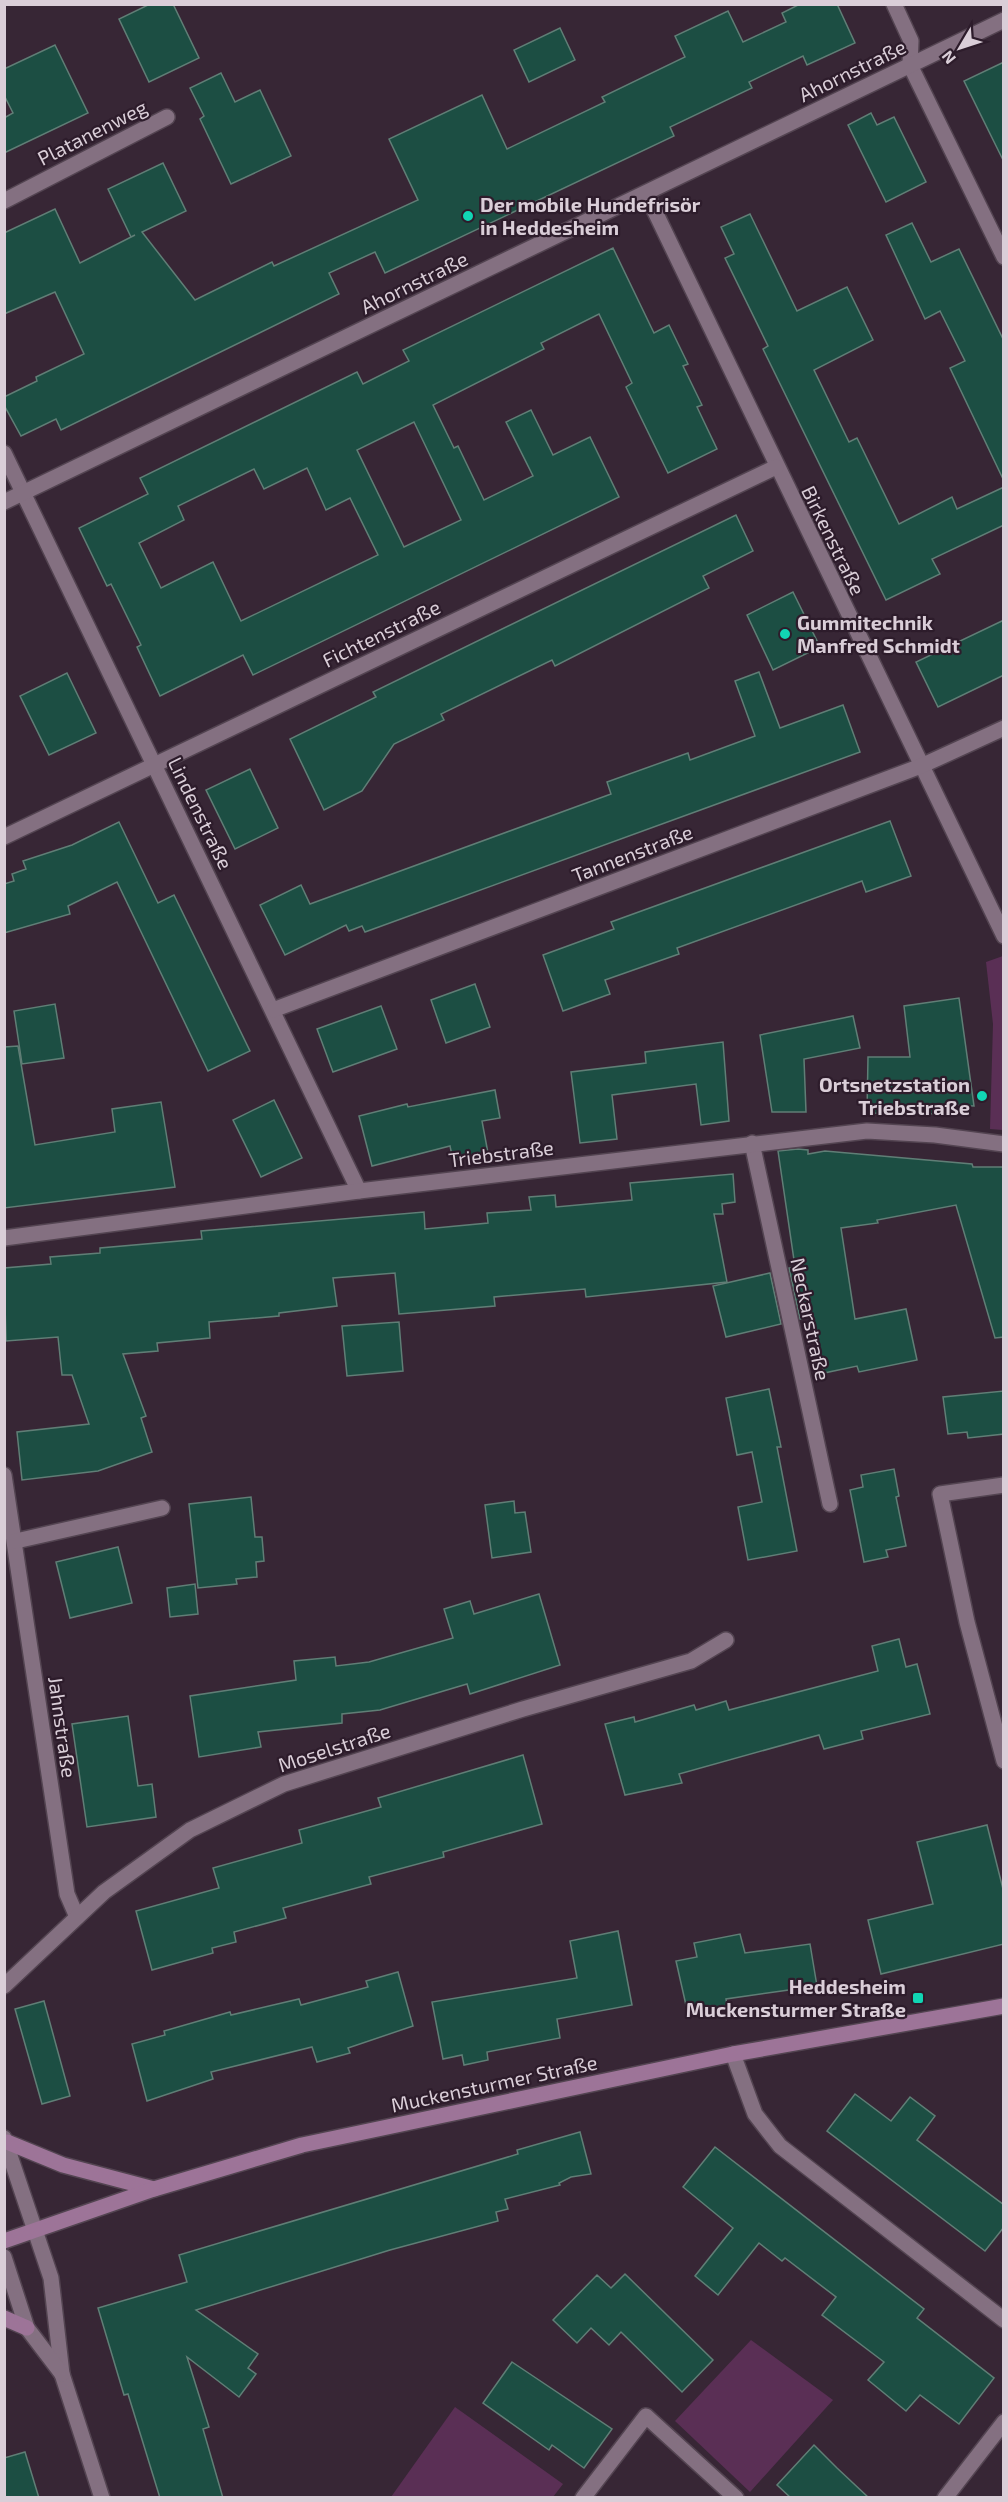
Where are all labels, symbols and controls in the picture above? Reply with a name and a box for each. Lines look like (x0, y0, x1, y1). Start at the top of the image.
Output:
north arrow (930, 18, 990, 78)
street label: Ahornstraße (795, 34, 909, 106)
text: N (937, 47, 959, 68)
street label: Platanenweg (33, 94, 151, 170)
place label: Der mobile Hundefrisör in Heddesheim (480, 192, 701, 239)
marker: Der mobile Hundefrisör in Heddesheim (461, 209, 475, 223)
street label: Ahornstraße (357, 246, 471, 318)
street label: Birkenstraße (797, 481, 871, 599)
street label: Fichtenstraße (318, 594, 444, 672)
place label: Gummitechnik Manfred Schmidt (797, 610, 960, 657)
marker: Gummitechnik Manfred Schmidt (778, 627, 792, 641)
street label: Lindenstraße (164, 753, 238, 873)
street label: Tannenstraße (568, 819, 696, 887)
place label: Ortsnetzstation Triebstraße (819, 1072, 970, 1119)
marker: Ortsnetzstation Triebstraße (975, 1089, 989, 1103)
street label: Triebstraße (447, 1135, 555, 1171)
street label: Neckarstraße (786, 1255, 836, 1383)
street label: Jahnstraße (44, 1675, 82, 1779)
street label: Moselstraße (275, 1718, 393, 1776)
place label: Heddesheim Muckensturmer Straße (686, 1974, 906, 2021)
marker: Heddesheim Muckensturmer Straße (911, 1991, 925, 2005)
street label: Muckensturmer Straße (389, 2049, 599, 2117)

